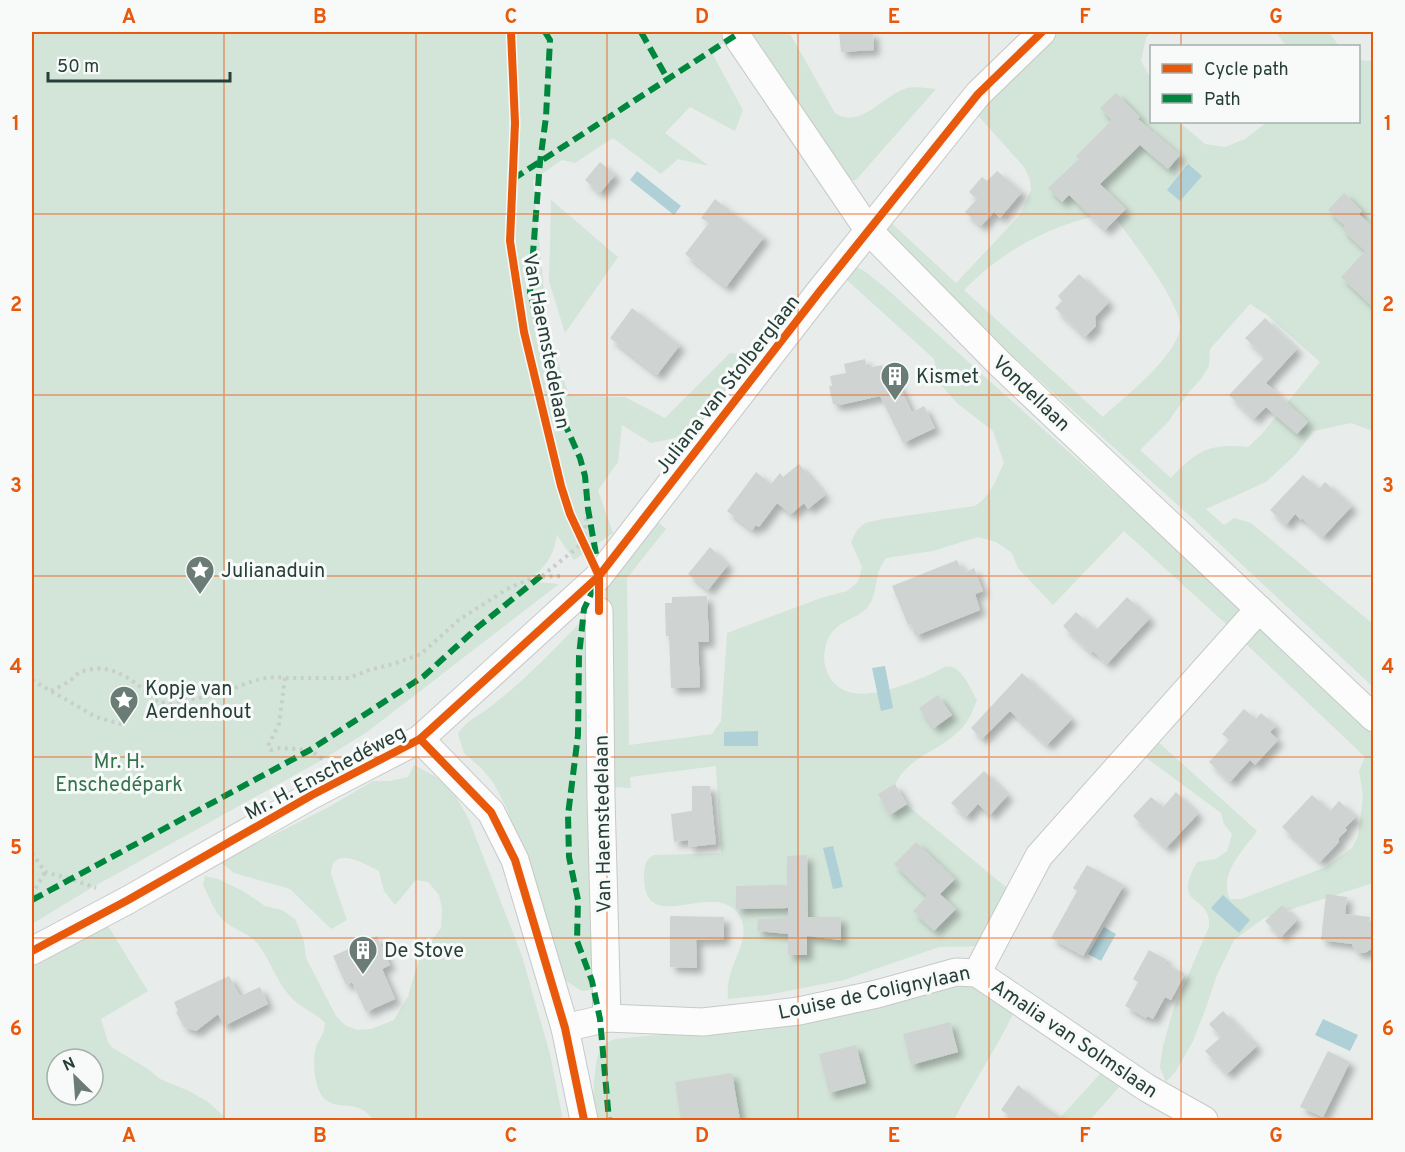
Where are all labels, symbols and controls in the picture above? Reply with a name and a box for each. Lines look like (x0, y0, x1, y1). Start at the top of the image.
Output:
text: A (122, 5, 136, 31)
text: B (313, 5, 327, 31)
text: C (505, 5, 517, 31)
text: D (695, 5, 709, 31)
text: E (888, 5, 900, 31)
text: F (1079, 5, 1091, 31)
text: G (1269, 5, 1283, 31)
scale bar (48, 45, 230, 83)
legend (1150, 45, 1360, 123)
text: 50 m (57, 56, 99, 79)
text: Cycle path (1204, 59, 1289, 82)
text: Path (1204, 89, 1241, 112)
text: 1 (12, 112, 20, 138)
text: 1 (1384, 112, 1392, 138)
street label: Van Haemstedelaan (515, 252, 575, 431)
street label: Juliana van Stolberglaan (650, 290, 807, 480)
text: 2 (10, 293, 22, 319)
text: 2 (1382, 293, 1394, 319)
street label: Vondellaan (986, 351, 1075, 438)
building icon: Kismet (879, 360, 911, 402)
place label: Kismet (916, 365, 979, 391)
text: 3 (10, 474, 22, 500)
text: 3 (1382, 474, 1394, 500)
place icon: Julianaduin (184, 554, 216, 596)
place label: Julianaduin (221, 559, 325, 585)
text: 4 (10, 655, 22, 681)
text: 4 (1382, 655, 1394, 681)
place label: Kopje van Aerdenhout (145, 677, 252, 726)
place icon: Kopje van Aerdenhout (108, 684, 140, 726)
street label: Mr. H. Enschedéweg (241, 720, 411, 827)
street label: Van Haemstedelaan (589, 735, 619, 913)
park label: Mr. H. Enschedépark (55, 750, 183, 799)
text: 5 (10, 836, 22, 862)
text: 5 (1382, 836, 1394, 862)
building icon: De Stove (347, 934, 379, 976)
place label: De Stove (384, 939, 464, 965)
street label: Louise de Colignylaan (776, 961, 973, 1027)
street label: Amalia van Solmslaan (986, 974, 1162, 1105)
text: 6 (10, 1017, 22, 1043)
text: 6 (1382, 1017, 1394, 1043)
north arrow (45, 1047, 105, 1107)
text: N (60, 1054, 79, 1077)
text: A (122, 1124, 136, 1150)
text: B (313, 1124, 327, 1150)
text: C (505, 1124, 517, 1150)
text: D (695, 1124, 709, 1150)
text: E (888, 1124, 900, 1150)
text: F (1079, 1124, 1091, 1150)
text: G (1269, 1124, 1283, 1150)

